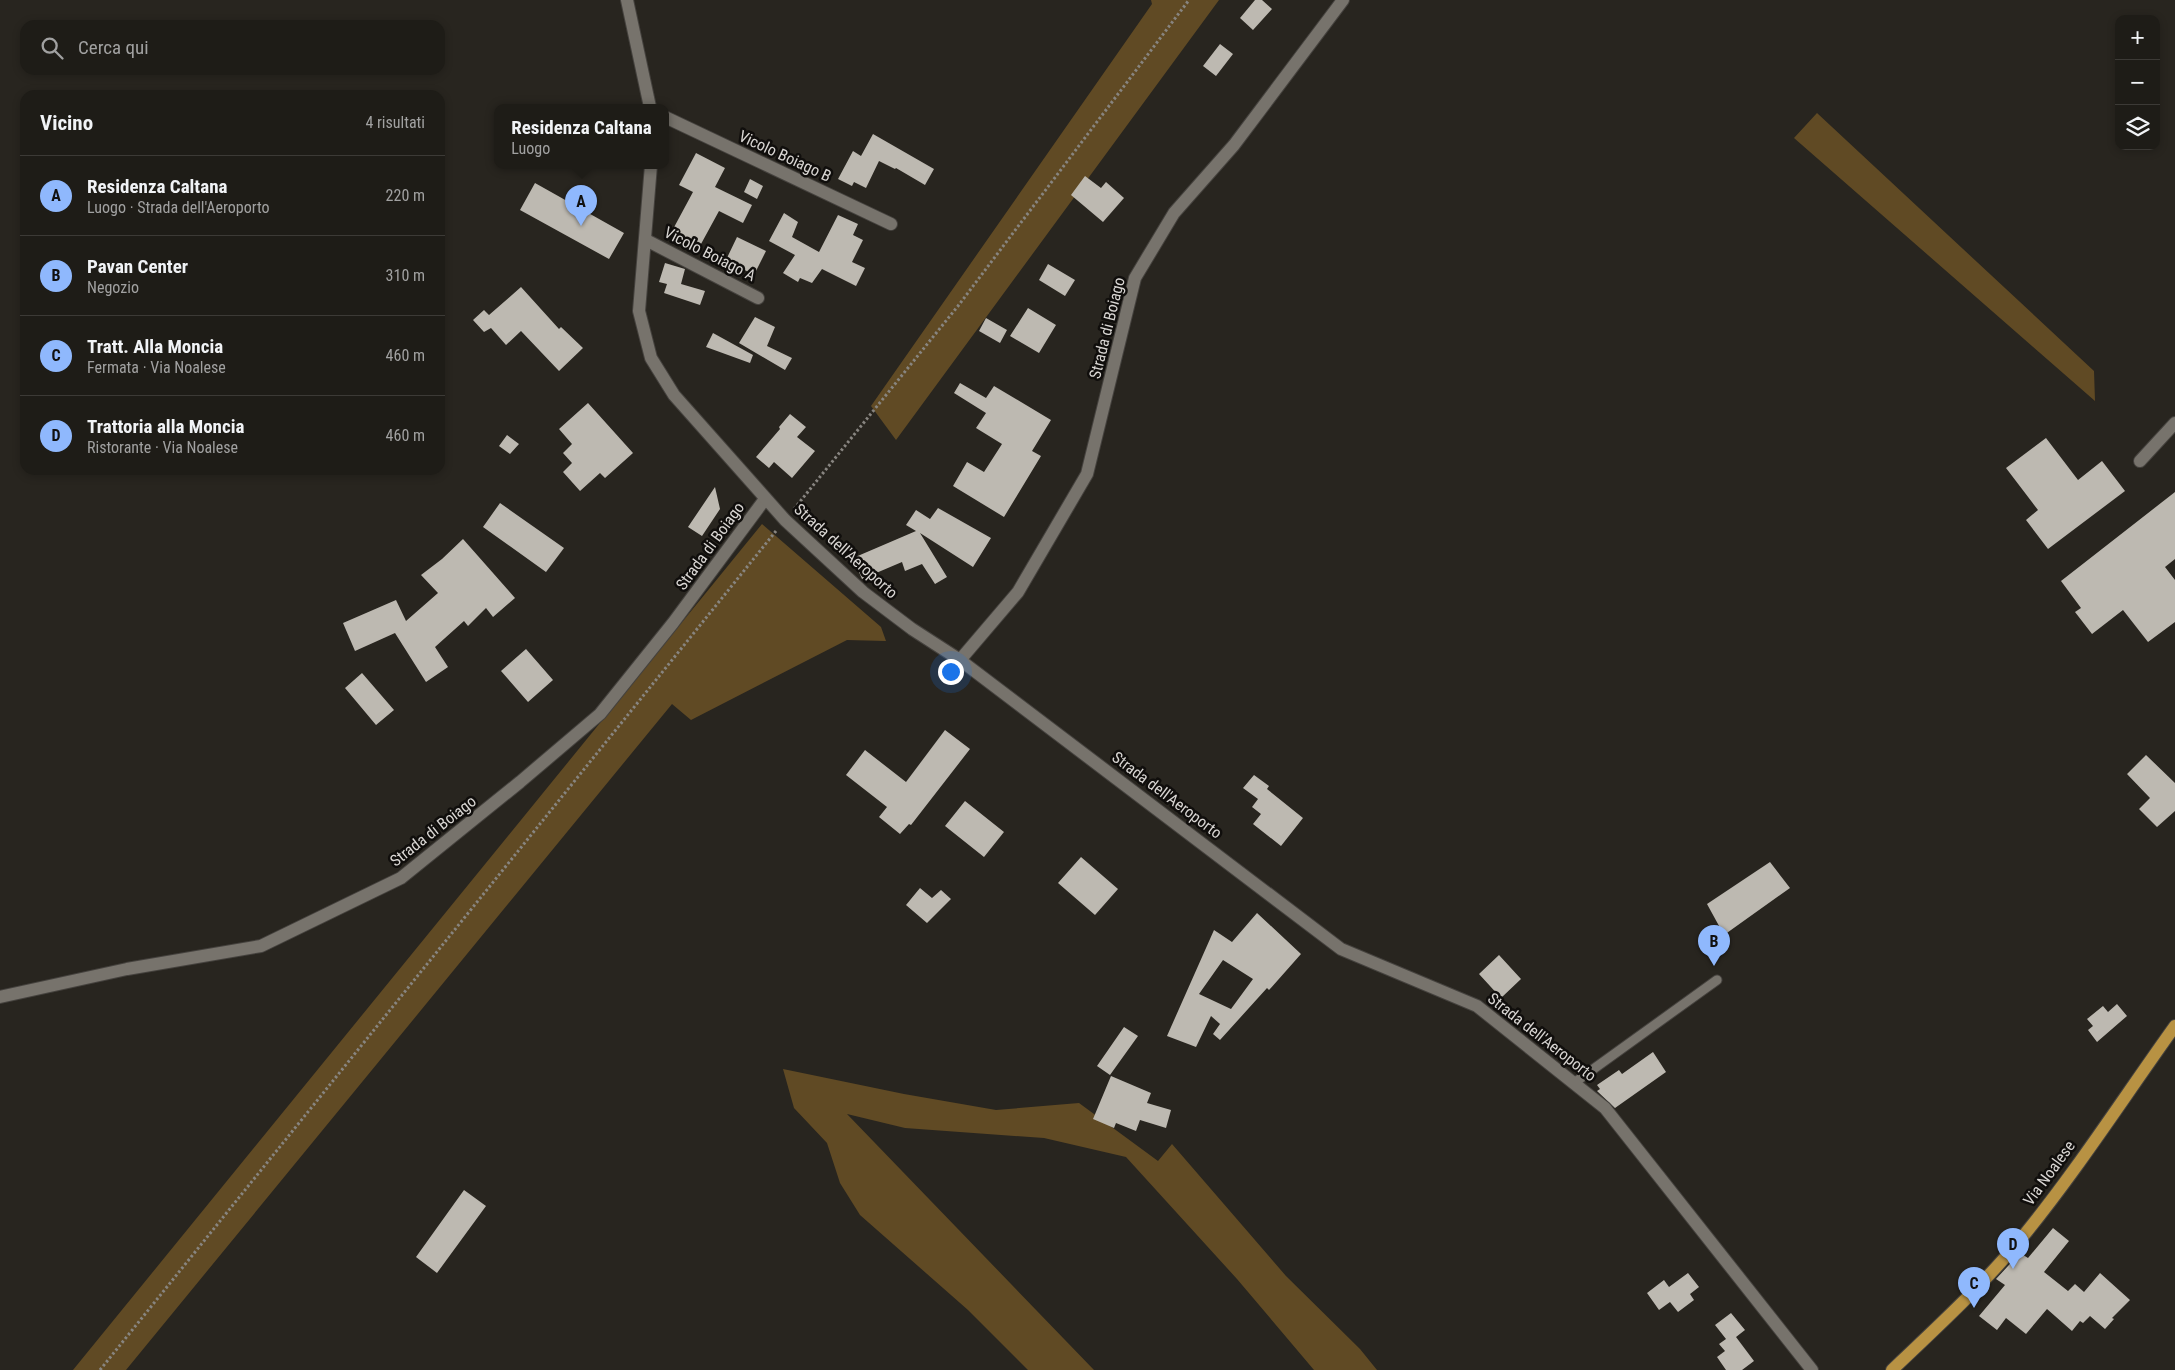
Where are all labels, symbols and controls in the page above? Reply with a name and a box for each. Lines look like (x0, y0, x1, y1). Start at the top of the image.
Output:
map controls (2115, 15, 2160, 150)
button: + (2115, 15, 2160, 60)
search box (20, 20, 445, 75)
icon: search (38, 34, 66, 62)
text: Cerca qui (78, 36, 149, 59)
button: − (2115, 60, 2160, 105)
popup (494, 104, 669, 169)
button: layers (2115, 105, 2160, 150)
text: Vicino (40, 111, 93, 135)
text: 4 risultati (365, 113, 425, 132)
text: Residenza Caltana (511, 116, 652, 139)
street label: Vicolo Boiago B (736, 126, 834, 186)
text: Luogo (511, 139, 550, 158)
text: Residenza Caltana (87, 175, 227, 198)
pin: A (565, 185, 597, 226)
text: A (51, 186, 61, 205)
text: 220 m (386, 186, 425, 205)
text: Luogo · Strada dell'Aeroporto (87, 198, 270, 217)
street label: Vicolo Boiago A (661, 223, 759, 285)
text: Pavan Center (87, 255, 188, 278)
text: B (52, 266, 60, 285)
text: 310 m (386, 266, 425, 285)
street label: Strada di Boiago (1085, 275, 1129, 381)
text: Negozio (87, 278, 139, 297)
text: Tratt. Alla Moncia (87, 335, 223, 358)
text: C (51, 346, 61, 365)
text: 460 m (386, 346, 425, 365)
text: Fermata · Via Noalese (87, 358, 226, 377)
text: Trattoria alla Moncia (87, 415, 244, 438)
text: D (51, 426, 61, 445)
text: 460 m (386, 426, 425, 445)
text: Ristorante · Via Noalese (87, 438, 238, 457)
street label: Strada di Boiago (672, 498, 748, 594)
street label: Strada dell'Aeroporto (790, 500, 902, 602)
your location (938, 659, 964, 685)
street label: Strada dell'Aeroporto (1108, 748, 1226, 842)
street label: Strada di Boiago (386, 792, 480, 870)
pin: B (1698, 925, 1730, 966)
street label: Strada dell'Aeroporto (1484, 989, 1600, 1085)
street label: Via Noalese (2019, 1137, 2079, 1209)
pin: D (1997, 1228, 2029, 1269)
pin: C (1958, 1267, 1990, 1308)

